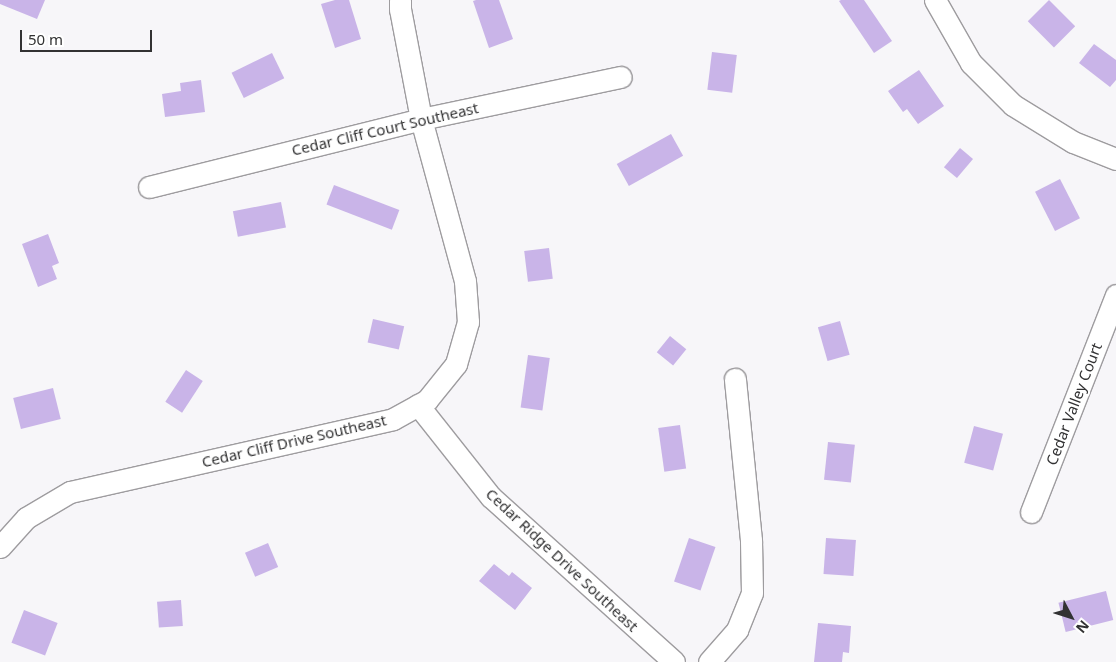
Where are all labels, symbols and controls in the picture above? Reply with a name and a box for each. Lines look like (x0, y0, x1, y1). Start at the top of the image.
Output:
scale bar (22, 20, 155, 52)
text: 50 m (28, 29, 63, 49)
street label: Cedar Cliff Court Southeast (290, 99, 480, 159)
street label: Cedar Valley Court (1042, 340, 1106, 468)
street label: Cedar Cliff Drive Southeast (200, 411, 388, 471)
street label: Cedar Ridge Drive Southeast (482, 485, 642, 635)
north arrow (1046, 592, 1096, 642)
text: N (1072, 616, 1094, 637)

